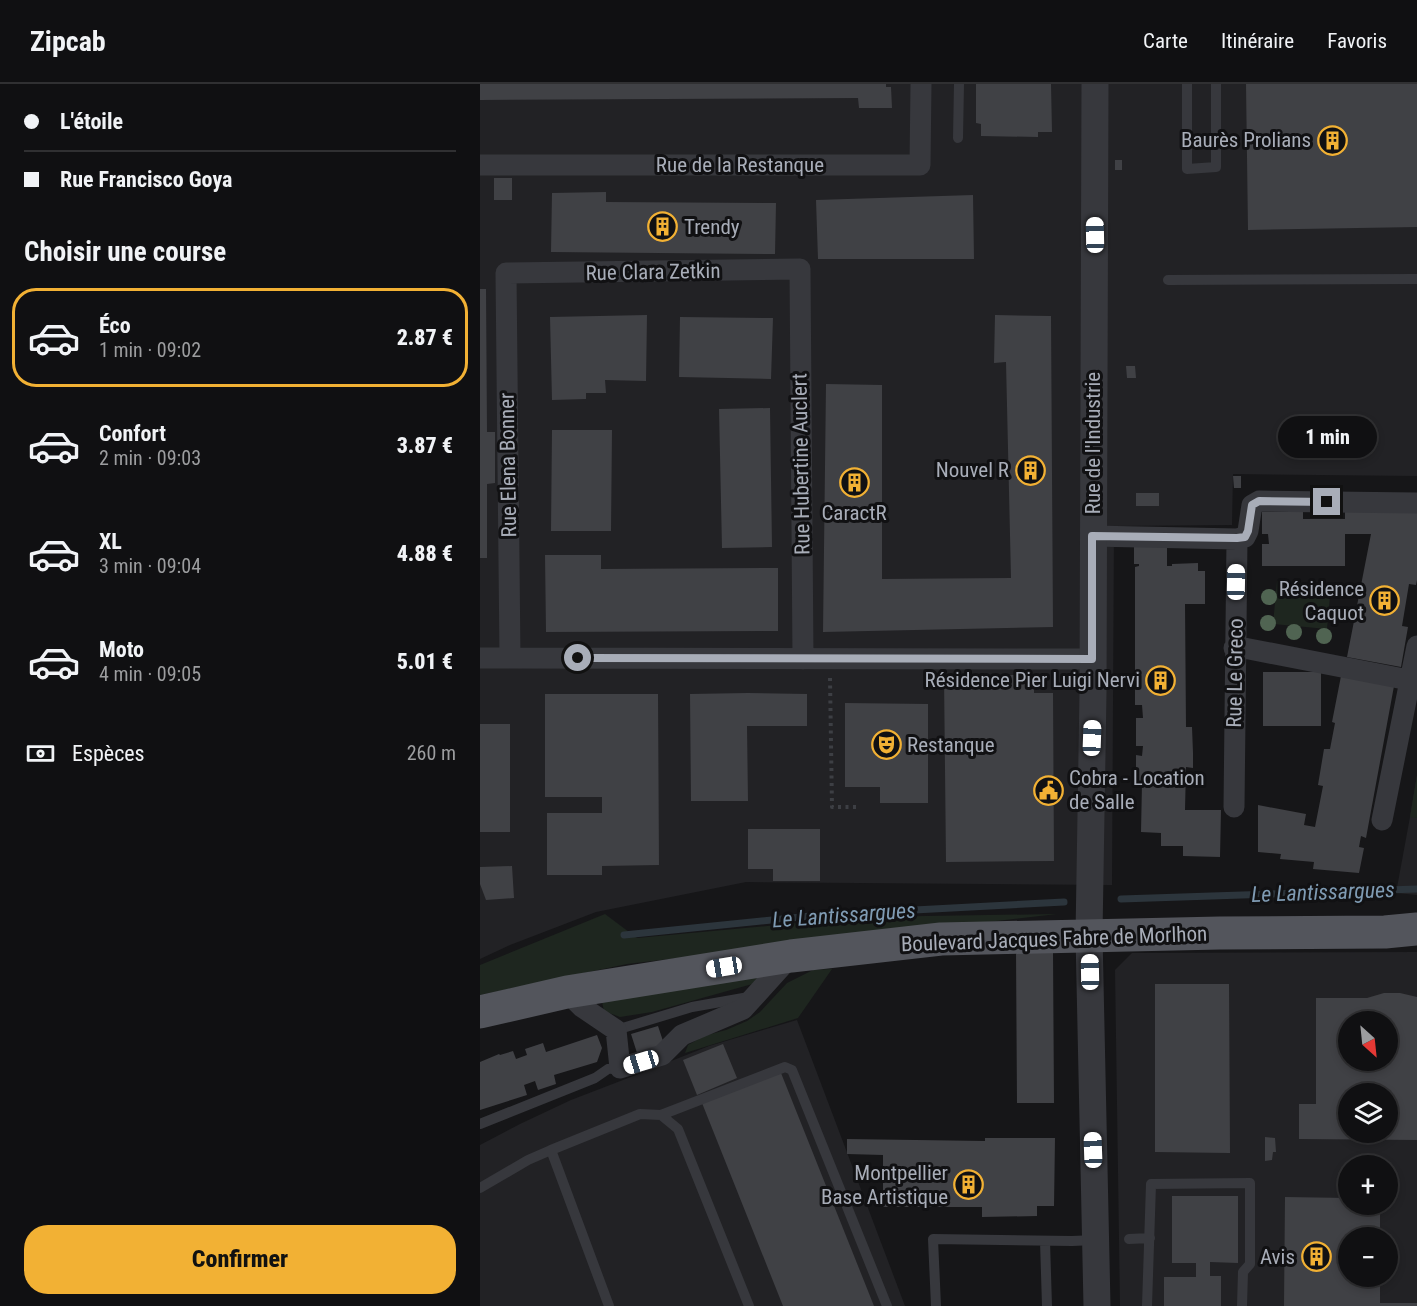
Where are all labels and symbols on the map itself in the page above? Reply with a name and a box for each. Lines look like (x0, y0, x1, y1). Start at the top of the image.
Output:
building icon: Baurès Prolians (1316, 124, 1348, 156)
place label: Baurès Prolians (1181, 128, 1311, 152)
street label: Rue de la Restanque (656, 153, 824, 177)
building icon: Trendy (647, 211, 679, 243)
place label: Trendy (684, 215, 740, 239)
car (1086, 217, 1104, 253)
street label: Rue Clara Zetkin (585, 259, 721, 285)
street label: Rue de l'Industrie (1081, 372, 1105, 514)
street label: Rue Hubertine Auclert (787, 373, 815, 555)
street label: Rue Elena Bonner (495, 392, 521, 538)
callout: 1 min (1278, 415, 1376, 457)
building icon: Nouvel R (1014, 454, 1046, 486)
place label: Nouvel R (936, 458, 1009, 482)
building icon: CaractR (838, 466, 870, 498)
route end (1313, 488, 1340, 515)
place label: CaractR (821, 501, 887, 525)
car (1227, 564, 1245, 600)
place label: Résidence Caquot (1279, 577, 1364, 625)
building icon: Résidence Caquot (1369, 585, 1401, 617)
street label: Rue Le Greco (1222, 618, 1248, 728)
route start (564, 644, 591, 671)
building icon: Résidence Pier Luigi Nervi (1145, 664, 1177, 696)
place label: Résidence Pier Luigi Nervi (925, 668, 1140, 692)
car (1082, 720, 1102, 756)
theatre icon: Restanque (870, 729, 902, 761)
place label: Restanque (907, 733, 995, 757)
place label: Cobra - Location de Salle (1069, 766, 1205, 814)
public building icon: Cobra - Location de Salle (1032, 774, 1064, 806)
water label: Le Lantissargues (1251, 877, 1395, 907)
water label: Le Lantissargues (771, 898, 917, 932)
street label: Boulevard Jacques Fabre de Morlhon (900, 922, 1208, 956)
car (1081, 954, 1099, 990)
car (705, 955, 743, 979)
north arrow (1338, 1011, 1398, 1071)
car (621, 1048, 661, 1076)
car (1083, 1132, 1103, 1168)
place label: Montpellier Base Artistique (821, 1161, 948, 1209)
building icon: Montpellier Base Artistique (953, 1169, 985, 1201)
building icon: Avis (1300, 1241, 1332, 1273)
place label: Avis (1260, 1245, 1295, 1269)

